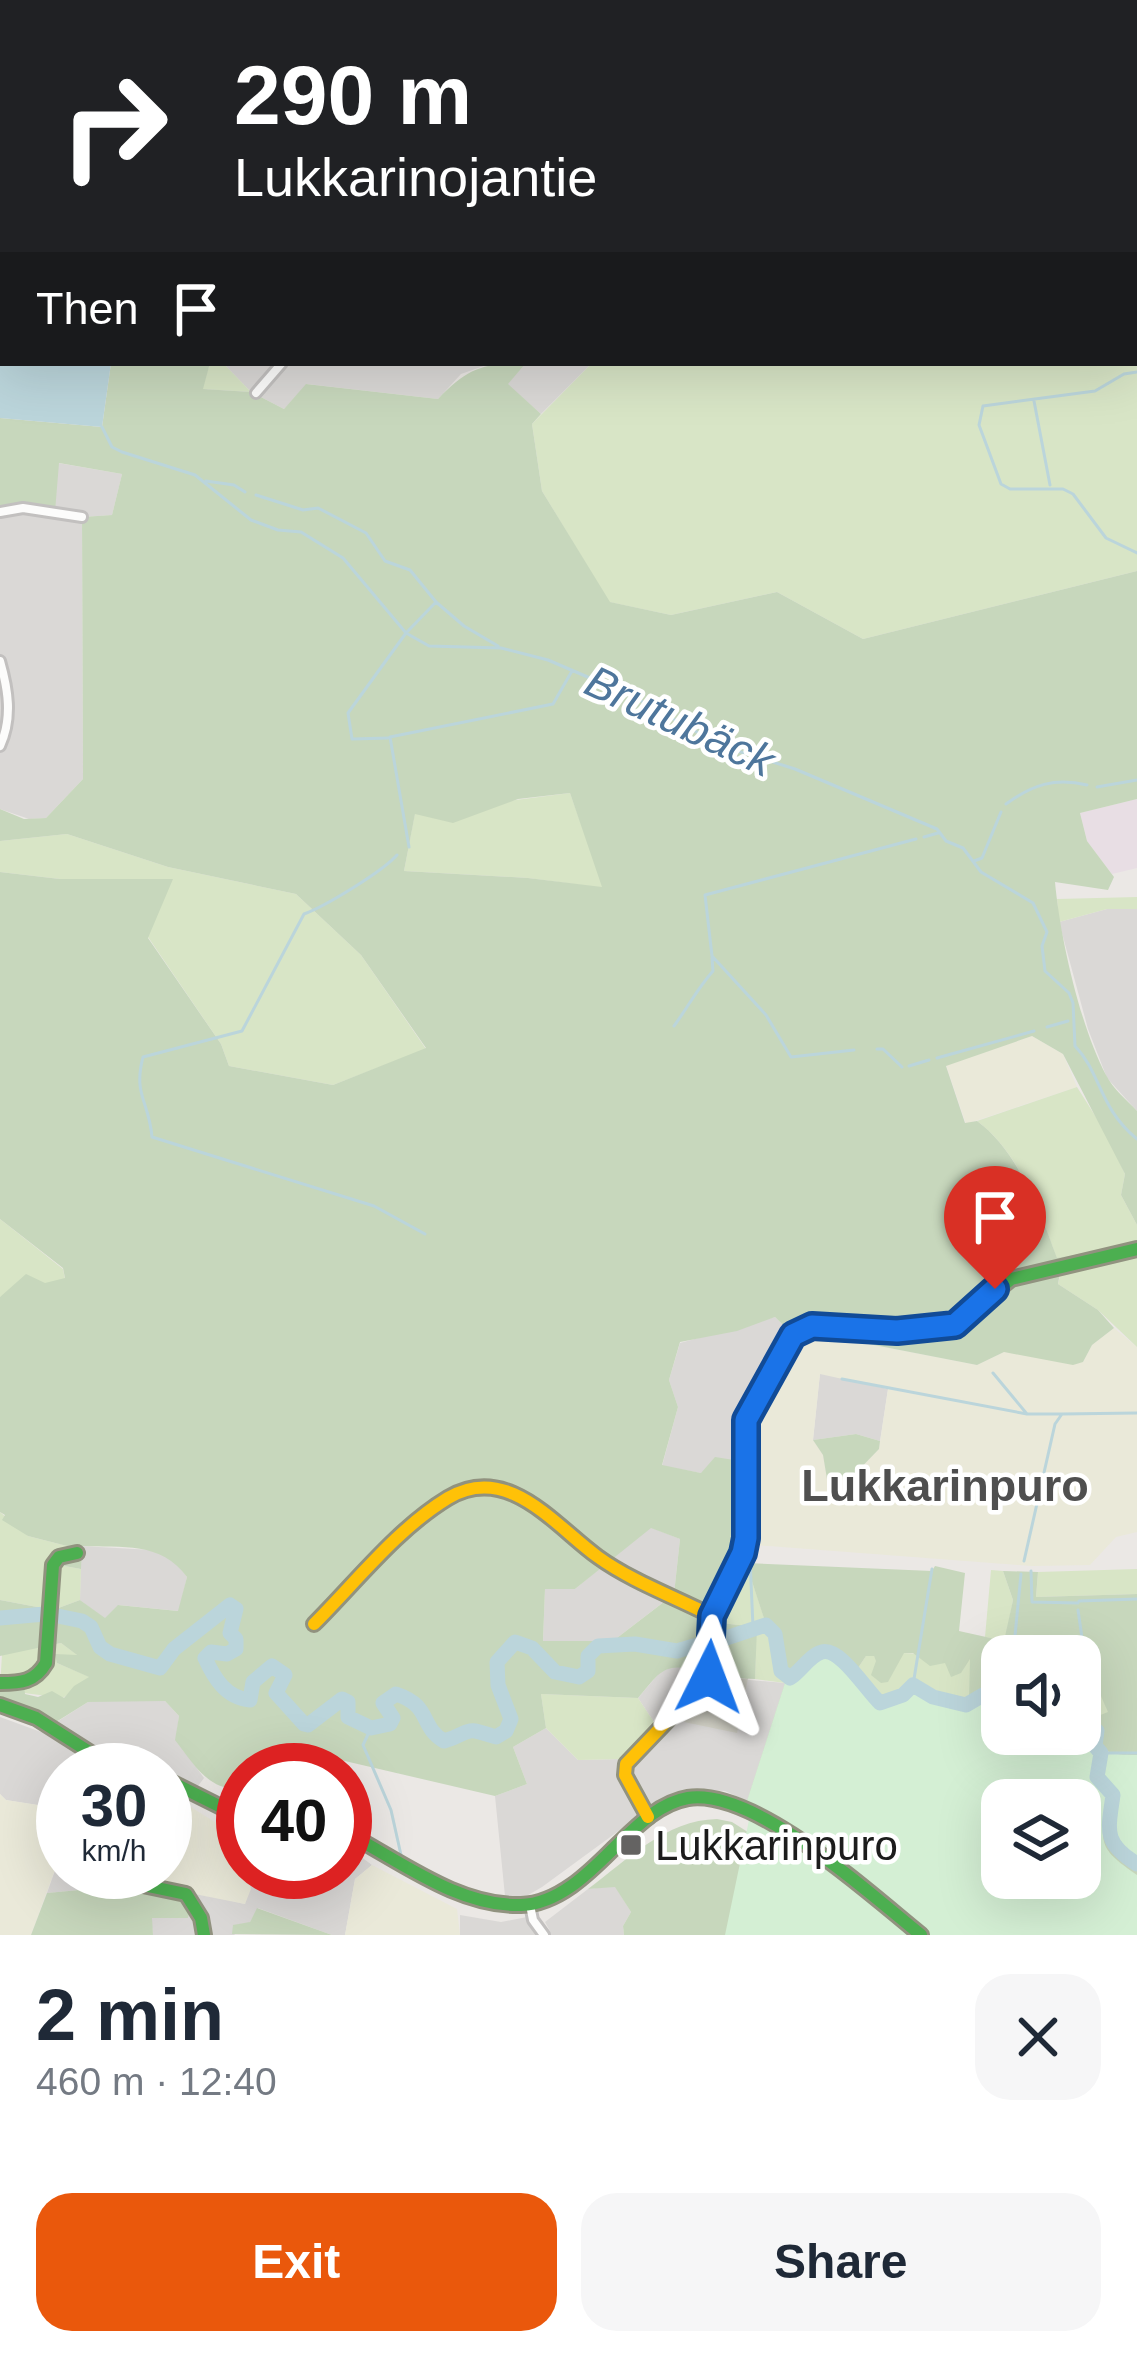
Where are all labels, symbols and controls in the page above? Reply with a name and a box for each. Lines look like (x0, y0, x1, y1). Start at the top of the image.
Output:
icon: right (36, 48, 192, 204)
text: 290 m (234, 48, 472, 142)
text: Lukkarinojantie (234, 147, 597, 207)
icon: arrive (163, 276, 229, 342)
text: Then (36, 283, 139, 334)
water label: Brutubäck (577, 655, 785, 788)
pin (944, 1166, 1046, 1289)
icon: arrive (962, 1184, 1028, 1250)
district label: Lukkarinpuro (801, 1460, 1089, 1511)
position arrow (646, 1614, 772, 1740)
map controls (981, 1635, 1101, 1899)
button: sound (981, 1635, 1101, 1755)
speed limit sign: 40 (216, 1743, 372, 1899)
text: 30 (81, 1772, 147, 1839)
button: layers (981, 1779, 1101, 1899)
place label: Lukkarinpuro (655, 1822, 898, 1869)
marker: Lukkarinpuro (618, 1832, 644, 1858)
text: km/h (81, 1834, 147, 1867)
button: close (975, 1974, 1101, 2100)
text: 2 min (36, 1975, 224, 2055)
text: 460 m · 12:40 (36, 2060, 277, 2103)
button: Exit (36, 2193, 557, 2331)
button: Share (581, 2193, 1101, 2331)

